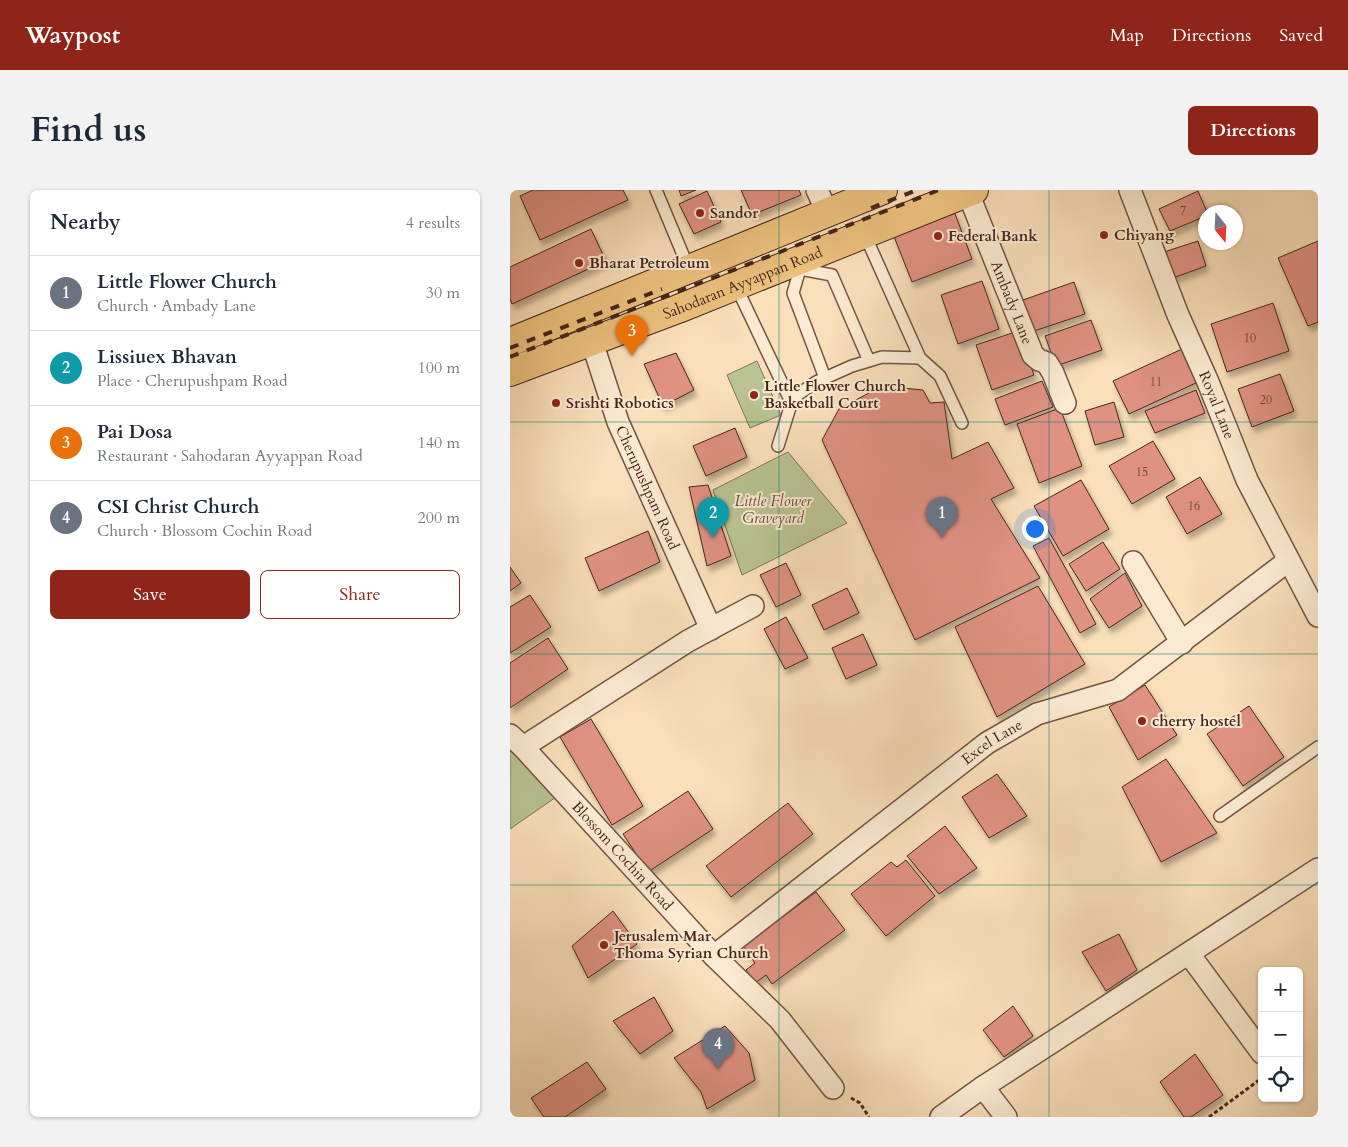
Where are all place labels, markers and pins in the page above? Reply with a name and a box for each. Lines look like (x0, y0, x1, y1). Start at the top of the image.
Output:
place label: Sandor (710, 203, 759, 223)
marker: Sandor (694, 207, 706, 219)
place label: Chiyang (1114, 225, 1174, 245)
place label: Federal Bank (948, 226, 1038, 246)
marker: Chiyang (1098, 229, 1110, 241)
marker: Federal Bank (932, 230, 944, 242)
place label: Bharat Petroleum (589, 253, 710, 273)
marker: Bharat Petroleum (573, 257, 585, 269)
pin: 3 (616, 315, 648, 356)
place label: Little Flower Church Basketball Court (764, 376, 907, 413)
marker: Little Flower Church Basketball Court (748, 389, 760, 401)
place label: Srishti Robotics (566, 393, 674, 413)
marker: Srishti Robotics (550, 397, 562, 409)
pin: 2 (697, 497, 729, 538)
pin: 1 (926, 497, 958, 538)
place label: cherry hostel (1152, 711, 1241, 731)
marker: cherry hostel (1136, 715, 1148, 727)
place label: Jerusalem Mar Thoma Syrian Church (612, 926, 769, 963)
marker: Jerusalem Mar Thoma Syrian Church (598, 939, 610, 951)
pin: 4 (702, 1028, 734, 1069)

